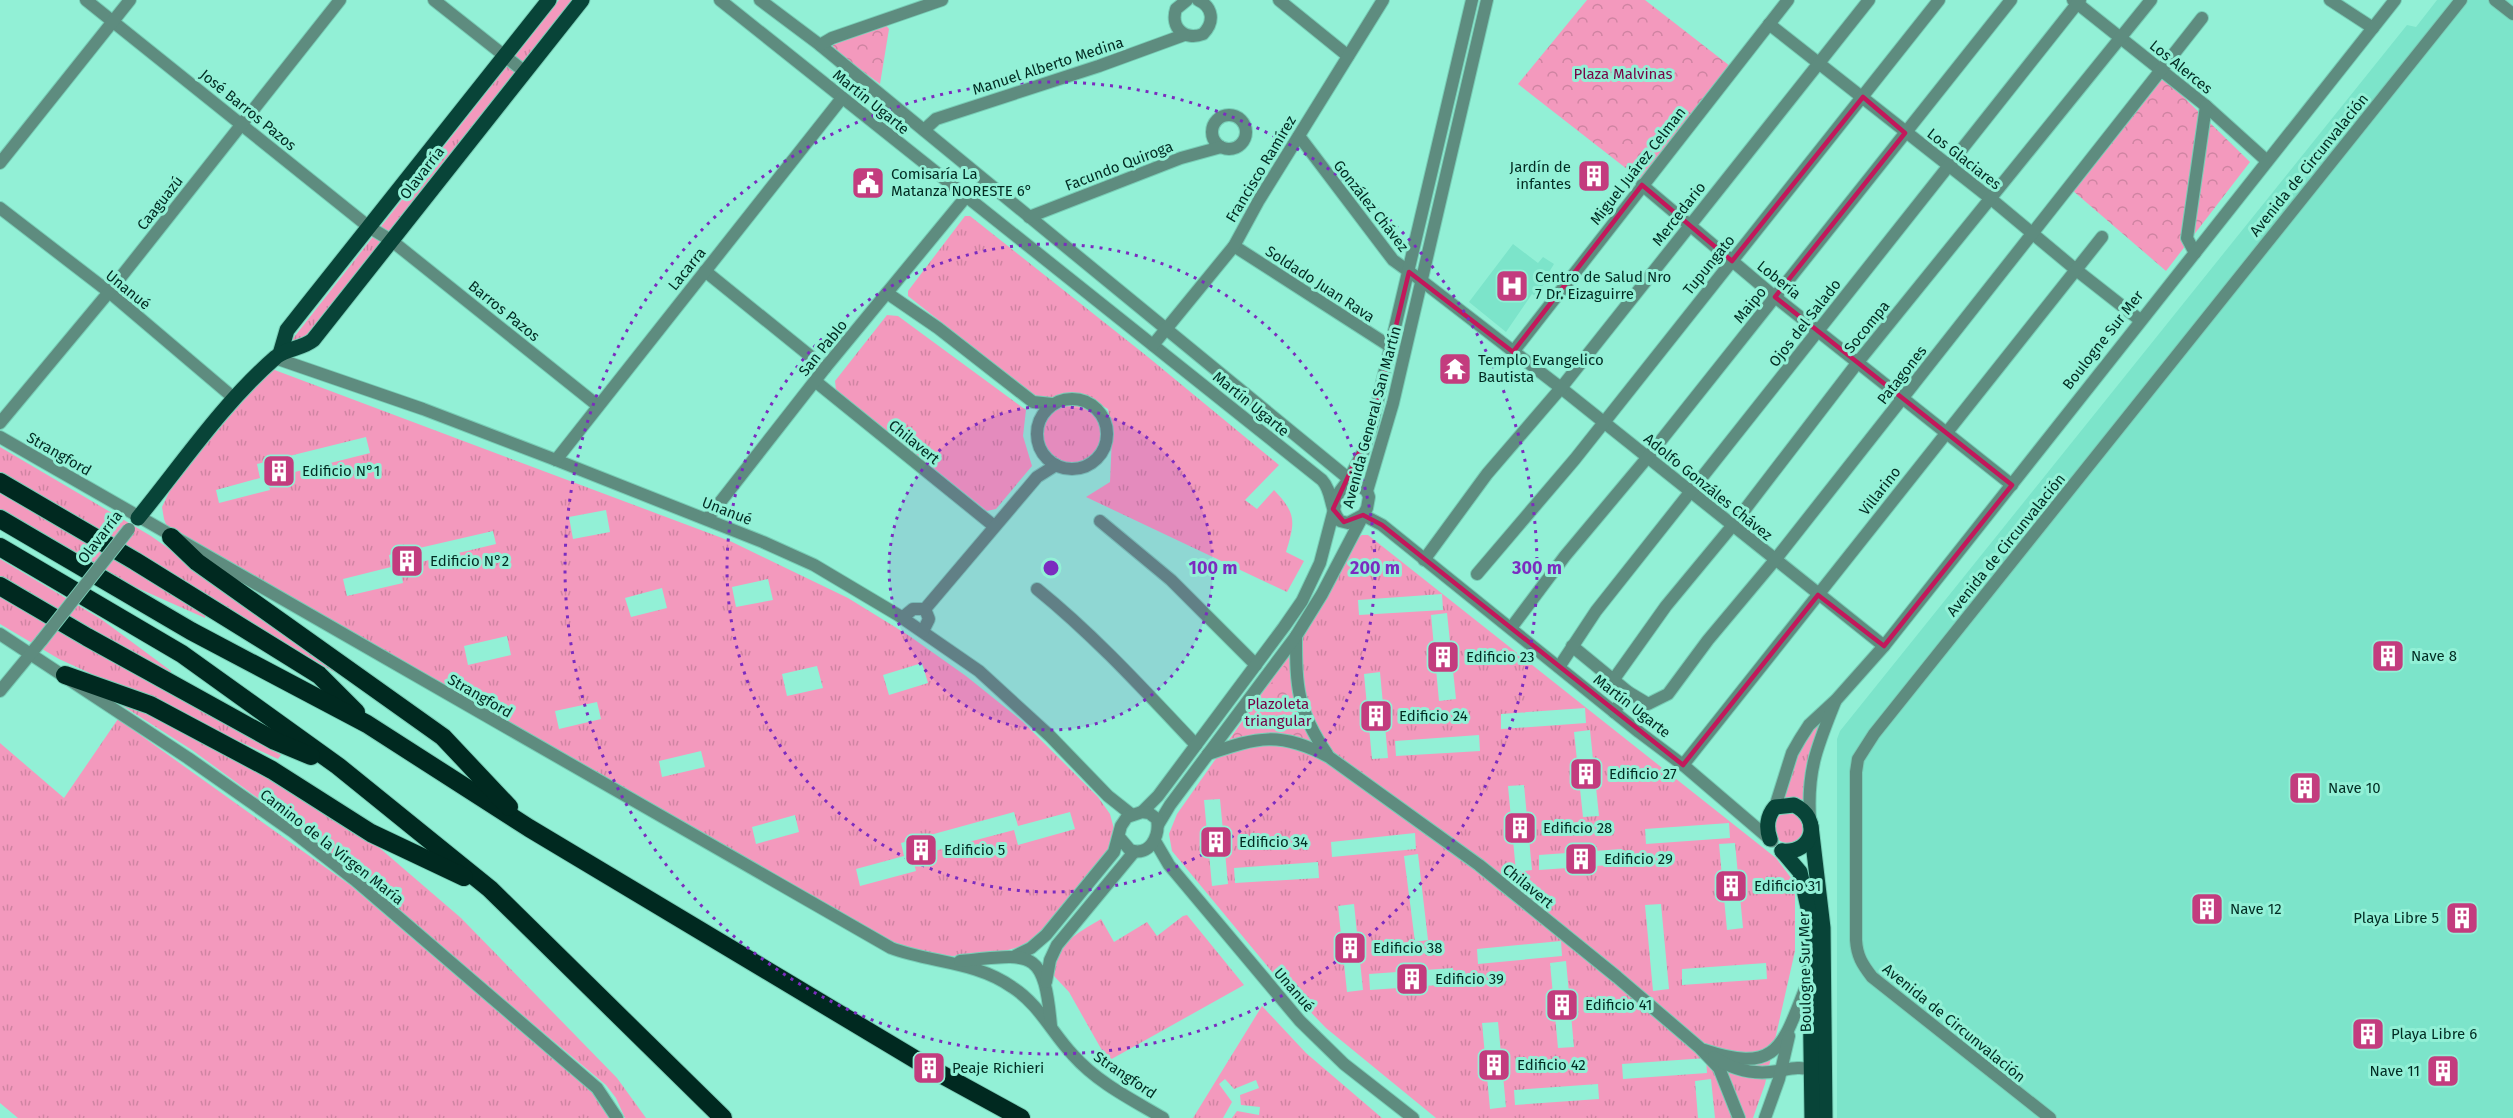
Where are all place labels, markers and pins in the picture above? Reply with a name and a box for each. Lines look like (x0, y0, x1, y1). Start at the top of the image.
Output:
place label: Jardín de infantes (1510, 158, 1571, 193)
building icon: Jardín de infantes (1576, 158, 1612, 194)
public building icon: Comisaría La Matanza NORESTE 6° (850, 165, 886, 201)
place label: Comisaría La Matanza NORESTE 6° (891, 165, 1032, 200)
hospital icon: Centro de Salud Nro 7 Dr. Eizaguirre (1494, 268, 1530, 304)
place label: Centro de Salud Nro 7 Dr. Eizaguirre (1535, 268, 1671, 303)
temple icon: Templo Evangelico Bautista (1437, 351, 1473, 387)
place label: Templo Evangelico Bautista (1478, 351, 1604, 386)
building icon: Edificio N°1 (261, 453, 297, 489)
place label: Edificio N°1 (302, 462, 380, 480)
building icon: Edificio N°2 (389, 543, 425, 579)
place label: Edificio N°2 (430, 552, 509, 570)
centre of rings (1041, 558, 1061, 578)
building icon: Nave 8 (2370, 638, 2406, 674)
building icon: Edificio 23 (1425, 639, 1461, 675)
place label: Nave 8 (2411, 647, 2457, 665)
place label: Edificio 23 (1466, 648, 1535, 666)
building icon: Edificio 24 (1358, 698, 1394, 734)
place label: Edificio 24 (1399, 707, 1468, 725)
building icon: Edificio 27 (1568, 756, 1604, 792)
place label: Edificio 27 (1609, 765, 1677, 783)
building icon: Nave 10 (2287, 770, 2323, 806)
place label: Nave 10 (2328, 779, 2381, 797)
building icon: Edificio 28 (1502, 810, 1538, 846)
place label: Edificio 28 (1543, 819, 1612, 837)
building icon: Edificio 34 (1198, 824, 1234, 860)
building icon: Edificio 5 (903, 832, 939, 868)
place label: Edificio 34 (1239, 833, 1308, 851)
place label: Edificio 5 (944, 841, 1005, 859)
building icon: Edificio 29 (1563, 841, 1599, 877)
place label: Edificio 29 (1604, 850, 1673, 868)
building icon: Edificio 31 (1713, 868, 1749, 904)
place label: Edificio 31 (1754, 877, 1821, 895)
building icon: Nave 12 (2189, 891, 2225, 927)
place label: Nave 12 (2230, 900, 2282, 918)
building icon: Playa Libre 5 (2444, 900, 2480, 936)
place label: Playa Libre 5 (2353, 909, 2439, 927)
building icon: Edificio 38 (1332, 930, 1368, 966)
place label: Edificio 38 (1373, 939, 1442, 957)
building icon: Edificio 39 (1394, 961, 1430, 997)
place label: Edificio 39 (1435, 970, 1504, 988)
building icon: Edificio 41 (1544, 987, 1580, 1023)
place label: Edificio 41 (1585, 996, 1652, 1014)
building icon: Playa Libre 6 (2350, 1016, 2386, 1052)
place label: Playa Libre 6 (2391, 1025, 2477, 1043)
building icon: Edificio 42 (1476, 1047, 1512, 1083)
building icon: Peaje Richieri (911, 1050, 947, 1086)
building icon: Nave 11 (2425, 1053, 2461, 1089)
place label: Edificio 42 (1517, 1056, 1586, 1074)
place label: Peaje Richieri (952, 1059, 1044, 1077)
place label: Nave 11 (2370, 1062, 2420, 1080)

